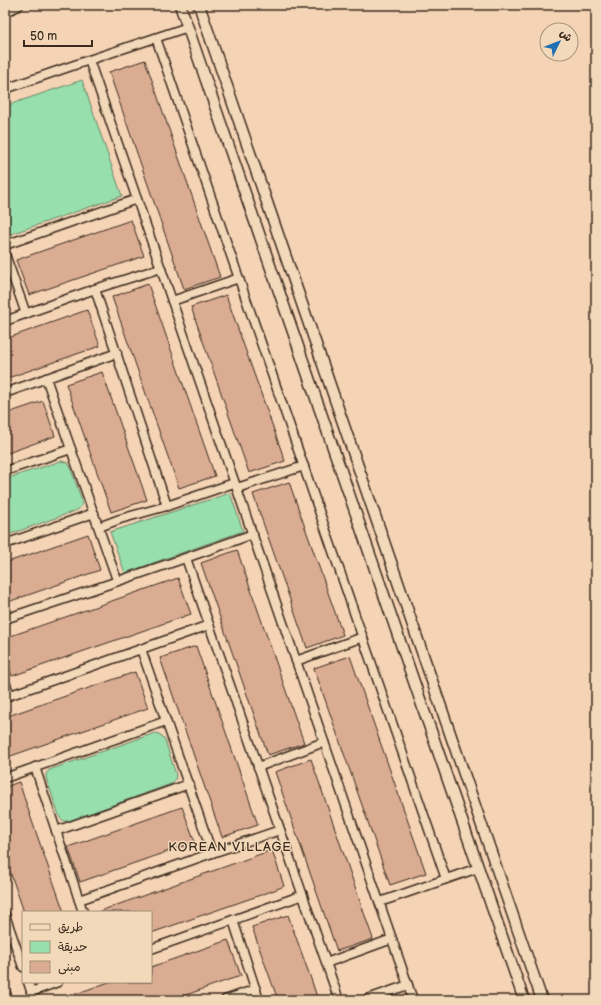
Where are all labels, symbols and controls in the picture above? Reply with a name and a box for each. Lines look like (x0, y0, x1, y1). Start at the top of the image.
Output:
scale bar (24, 22, 92, 48)
north arrow (539, 22, 579, 62)
text: ش (557, 27, 575, 44)
text: 50 m (30, 29, 57, 44)
district label: KOREAN VILLAGE (168, 839, 292, 855)
legend (22, 911, 152, 983)
text: طريق (58, 920, 83, 935)
text: حديقة (58, 940, 87, 955)
text: مبنى (58, 960, 81, 975)

